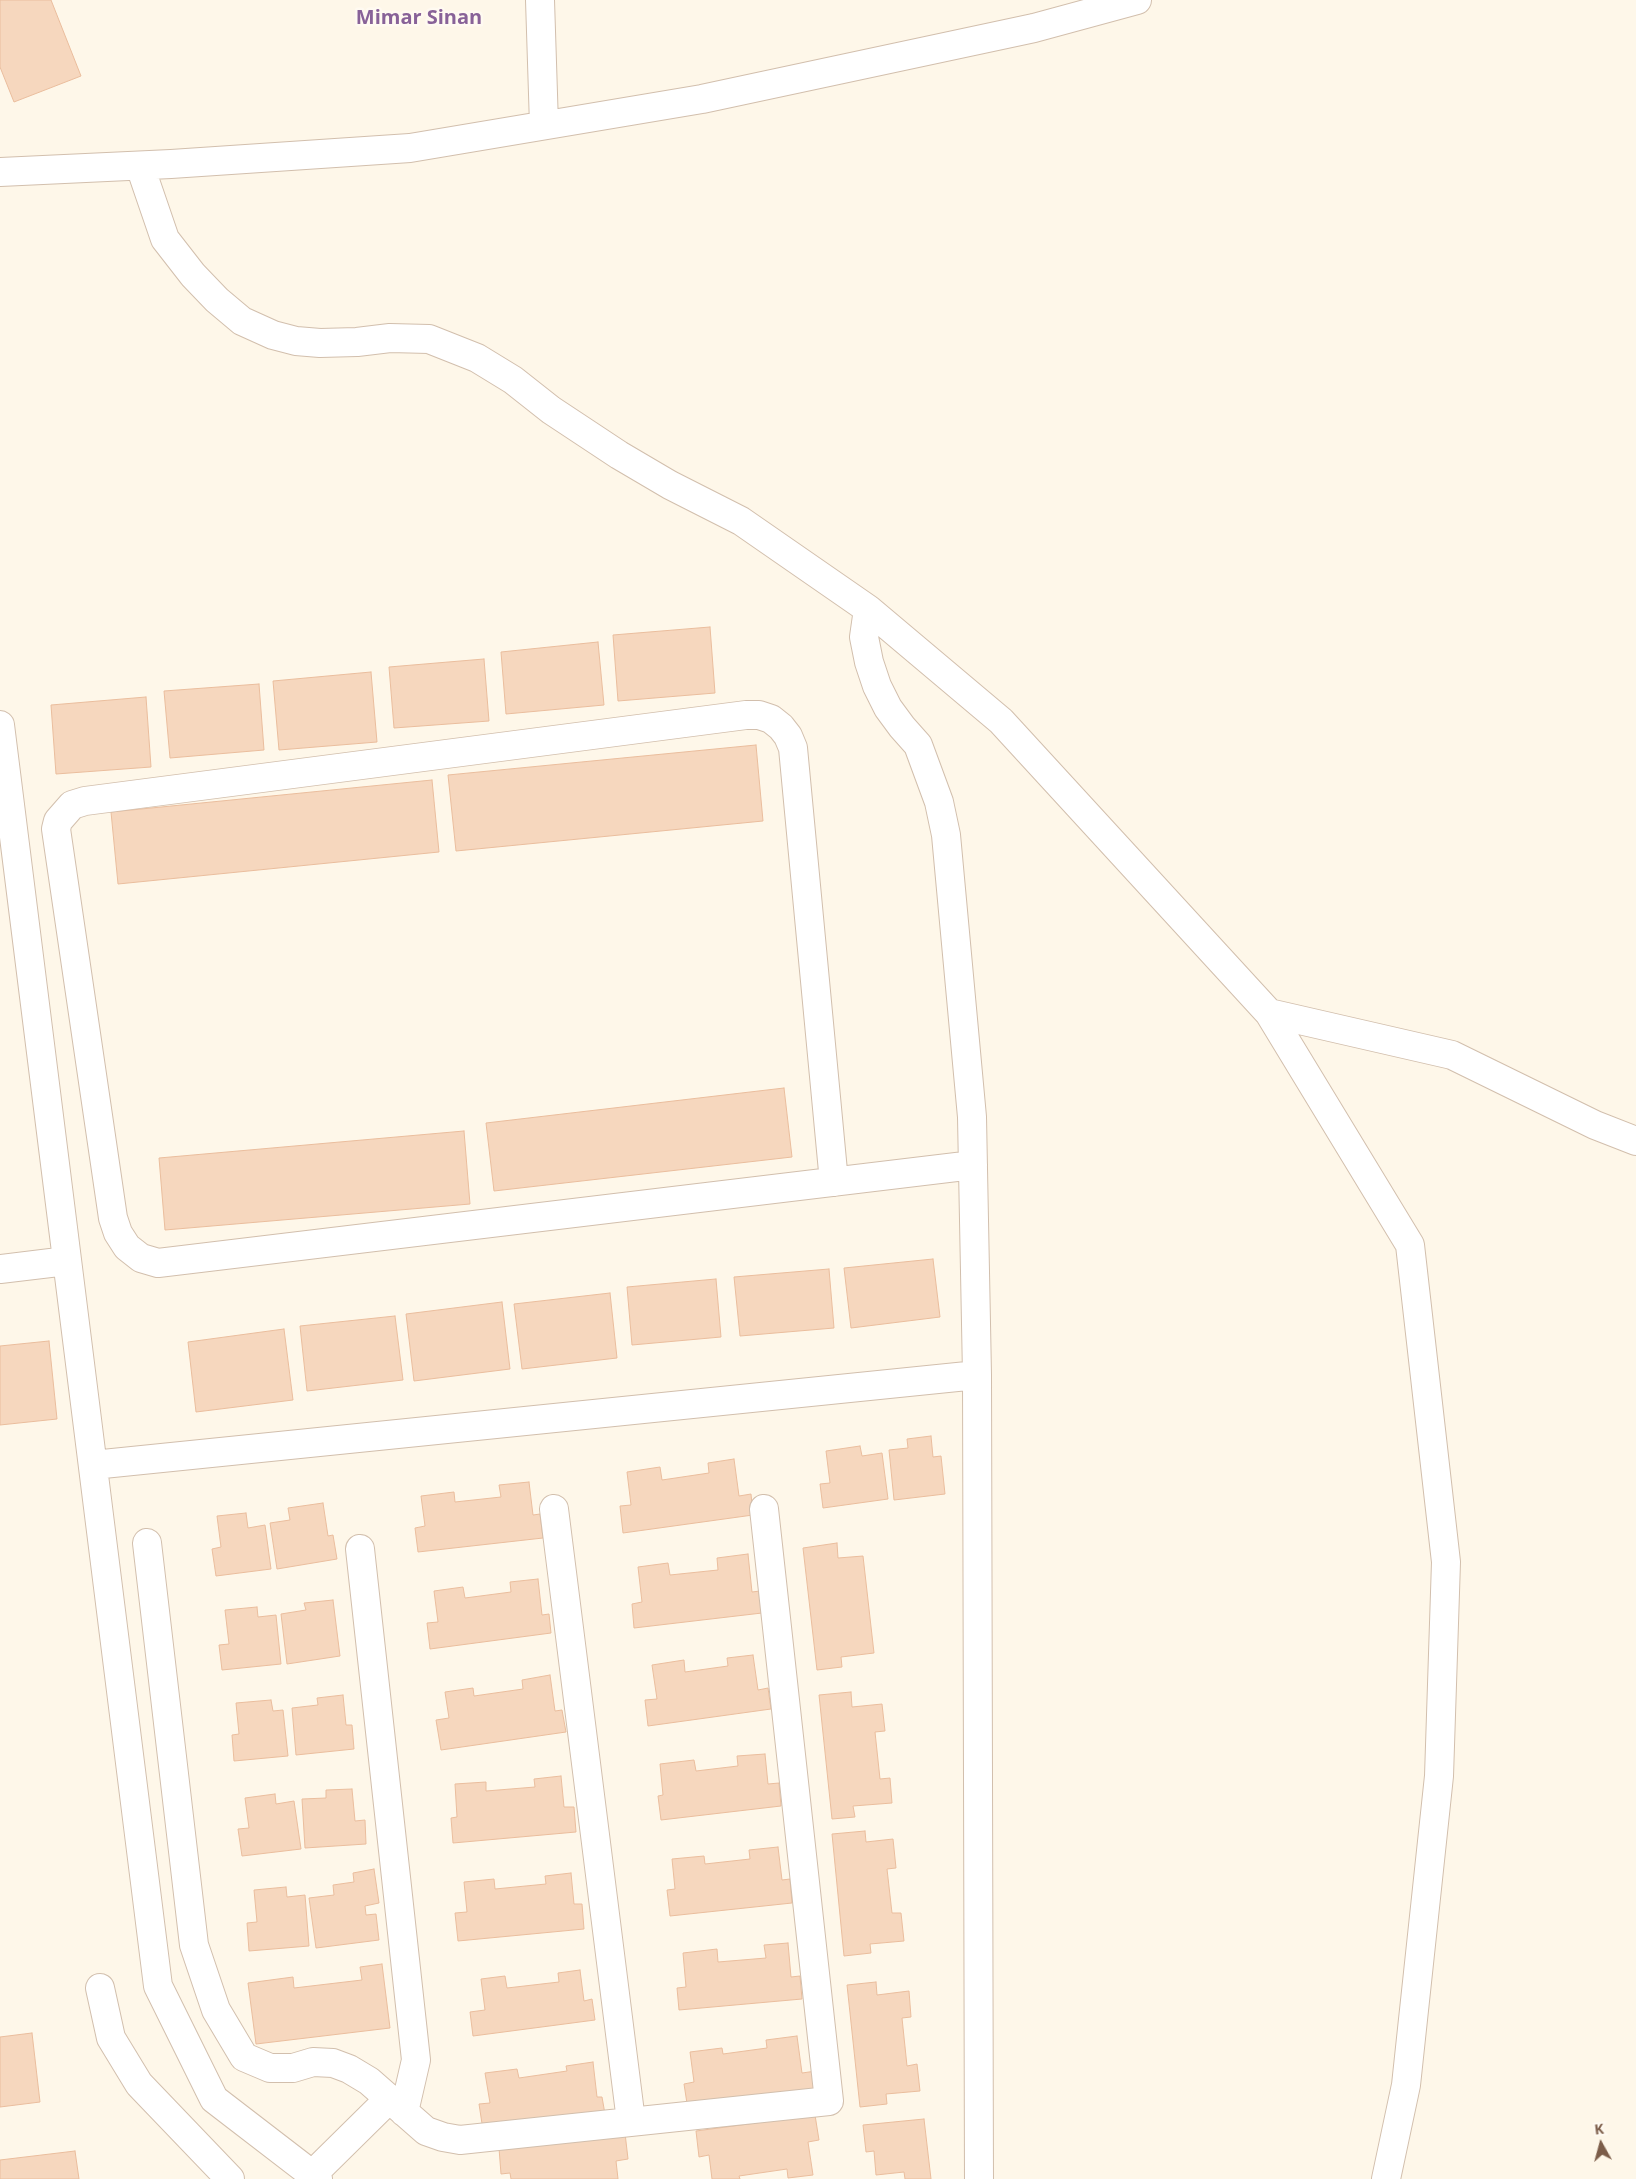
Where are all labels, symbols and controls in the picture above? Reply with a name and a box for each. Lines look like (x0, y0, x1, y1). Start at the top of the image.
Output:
district label: Mimar Sinan (356, 6, 482, 30)
north arrow (1576, 2119, 1626, 2169)
text: K (1593, 2119, 1605, 2139)

